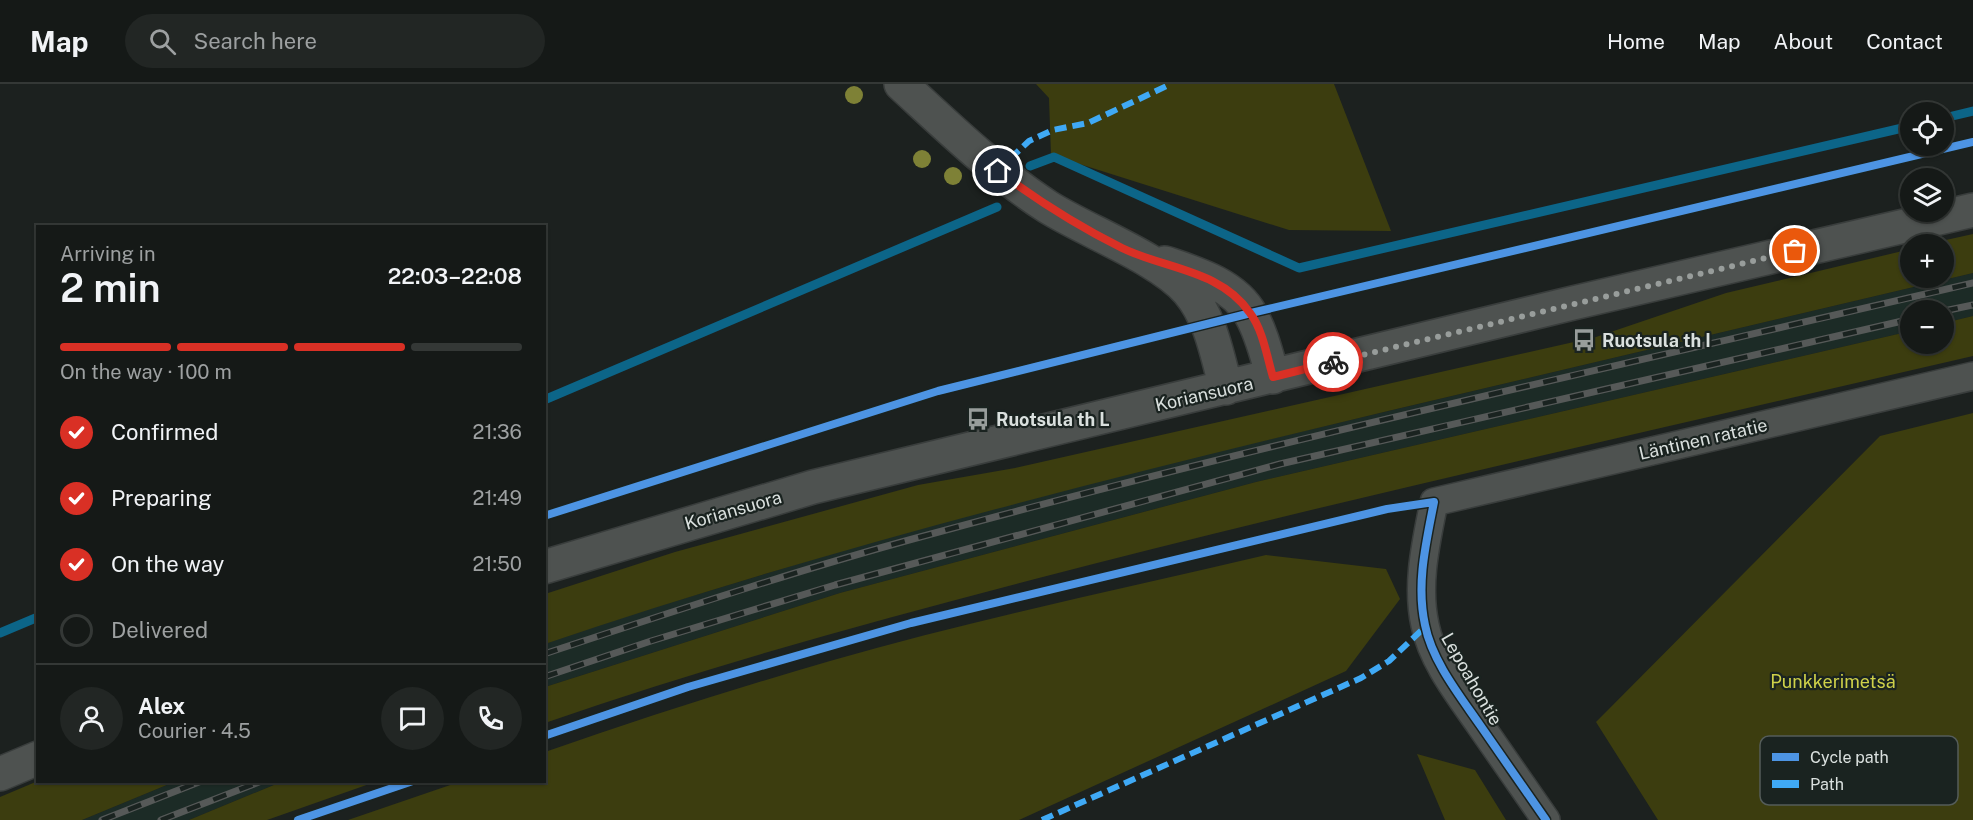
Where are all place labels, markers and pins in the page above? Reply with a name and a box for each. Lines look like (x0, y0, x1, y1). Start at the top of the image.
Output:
pin (972, 145, 1023, 196)
pin (1769, 225, 1820, 276)
bus stop icon: Ruotsula th I (1571, 327, 1597, 353)
place label: Ruotsula th I (1602, 330, 1711, 351)
bus stop icon: Ruotsula th L (965, 406, 991, 432)
place label: Ruotsula th L (996, 409, 1110, 430)

